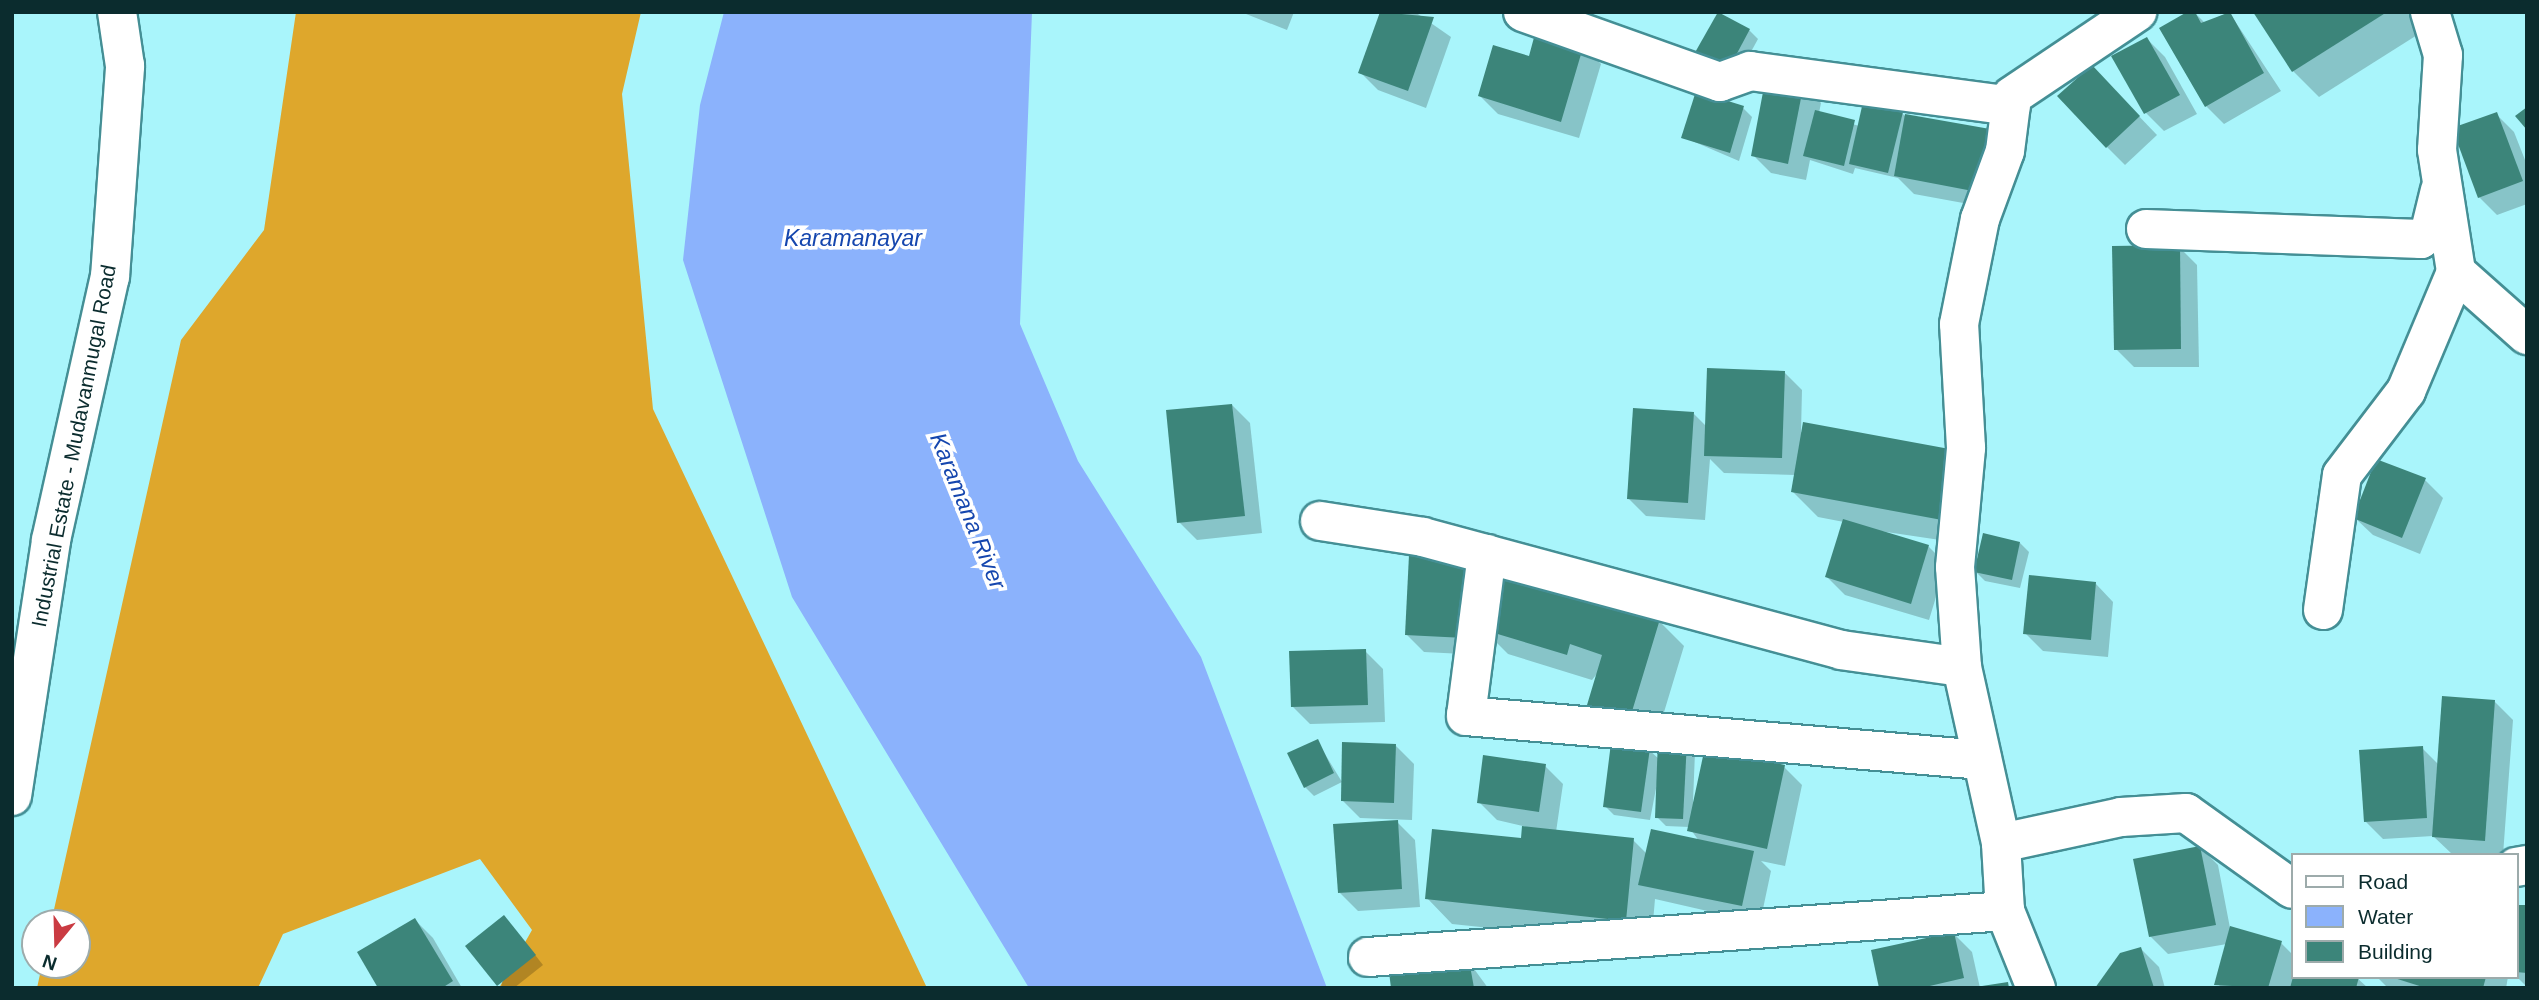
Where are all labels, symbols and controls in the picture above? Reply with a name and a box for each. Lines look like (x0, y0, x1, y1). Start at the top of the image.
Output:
water label: Karamanayar (784, 224, 922, 252)
street label: Industrial Estate - Mudavanmugal Road (26, 263, 122, 629)
water label: Karamana River (924, 429, 1012, 593)
legend (2290, 853, 2518, 979)
text: Road (2358, 870, 2408, 893)
text: Water (2358, 905, 2413, 928)
north arrow (21, 909, 91, 979)
text: Building (2358, 940, 2433, 963)
text: N (40, 950, 60, 975)

